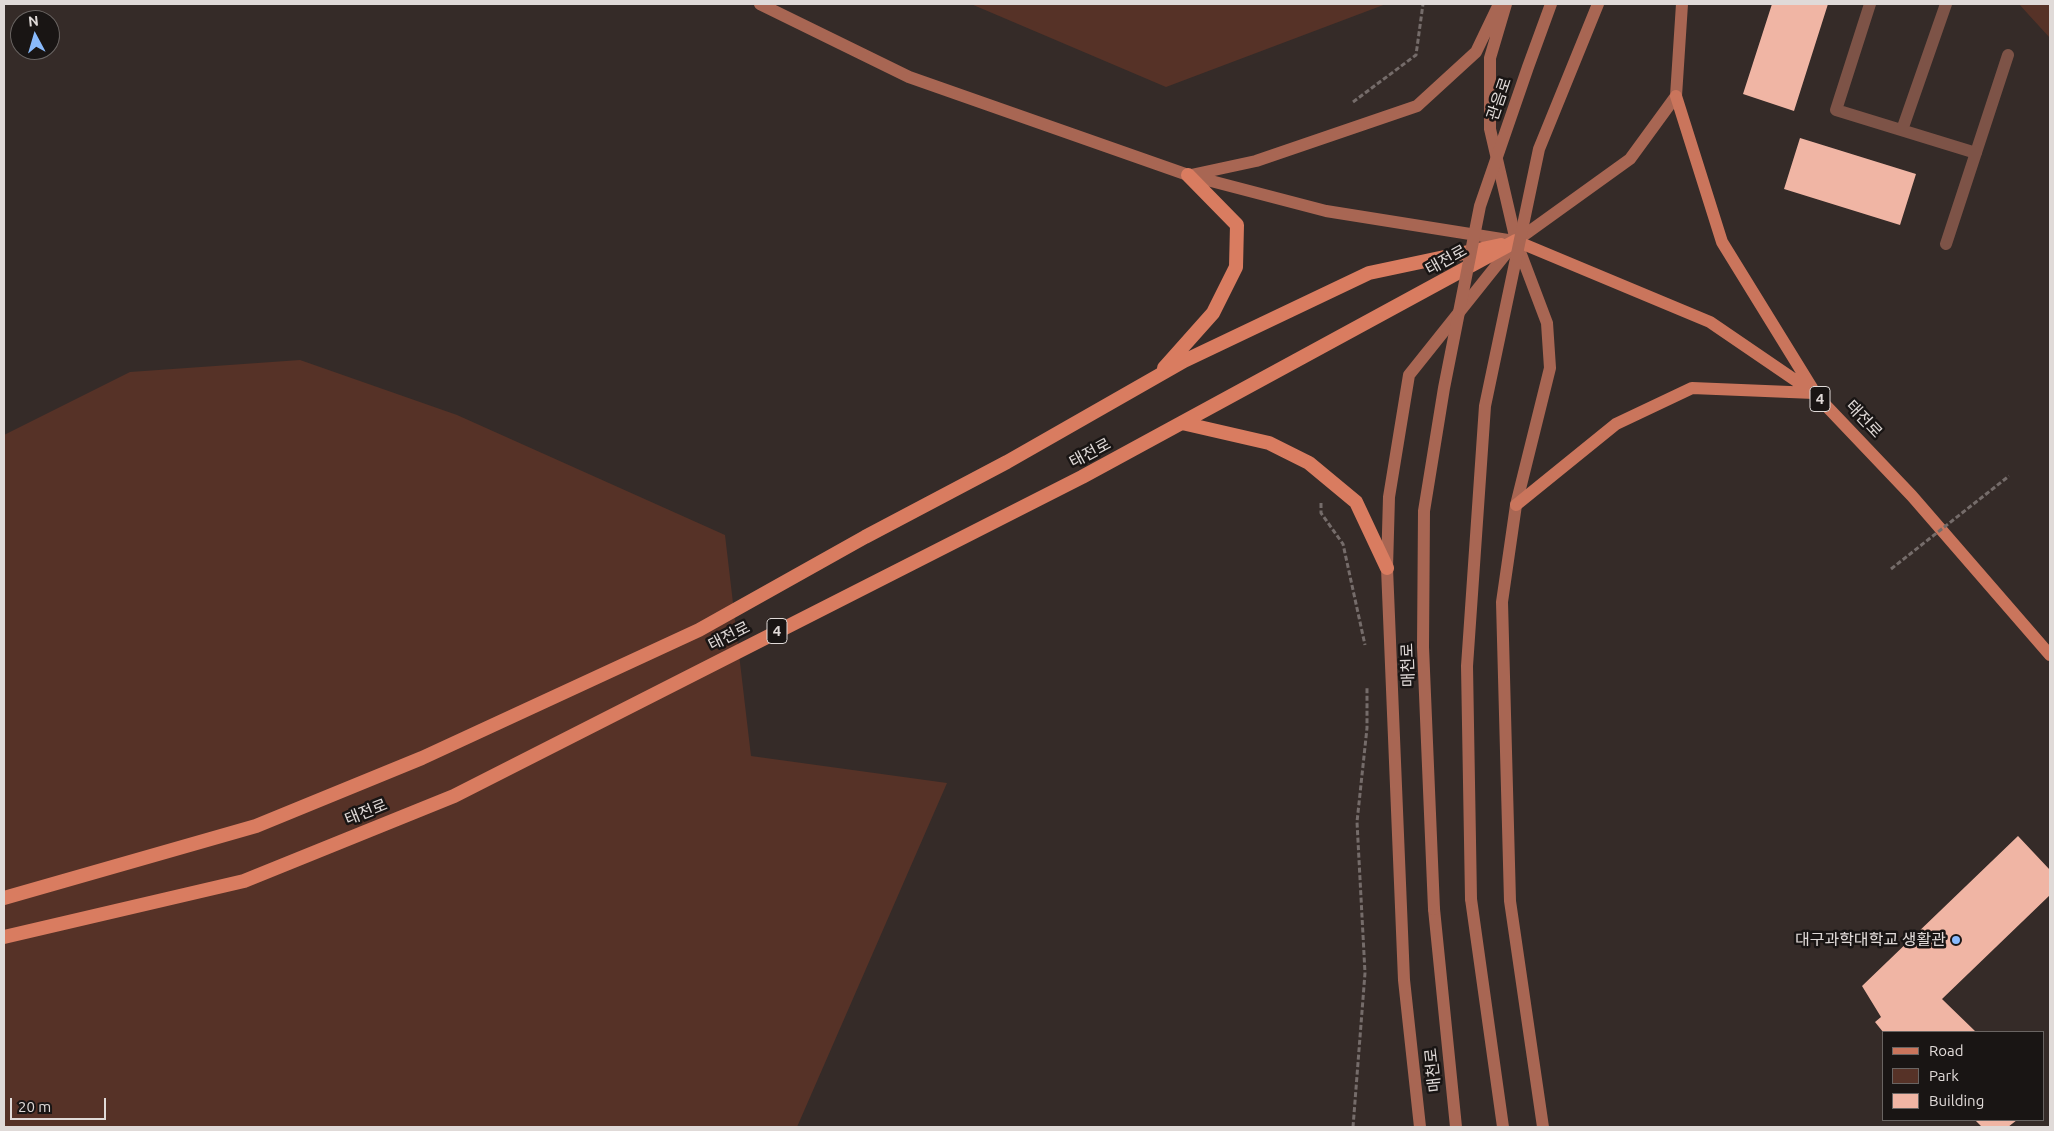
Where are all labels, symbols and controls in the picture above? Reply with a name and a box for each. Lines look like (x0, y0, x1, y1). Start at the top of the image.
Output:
north arrow (10, 10, 60, 60)
text: N (27, 13, 40, 30)
street label: 관음로 (1483, 75, 1515, 123)
street label: 태전로 (1422, 241, 1470, 279)
road number: 4 (1810, 386, 1830, 412)
street label: 태전로 (1842, 396, 1886, 442)
street label: 태전로 (1066, 434, 1114, 472)
street label: 태전로 (705, 617, 753, 655)
road number: 4 (767, 618, 787, 644)
street label: 매천로 (1398, 643, 1418, 687)
street label: 태전로 (342, 795, 390, 829)
place label: 대구과학대학교 생활관 (1795, 930, 1946, 950)
marker: 대구과학대학교 생활관 (1950, 934, 1962, 946)
legend (1882, 1031, 2044, 1121)
text: Road (1929, 1042, 1964, 1059)
street label: 매천로 (1421, 1047, 1445, 1093)
text: Park (1929, 1067, 1959, 1084)
scale bar (12, 1088, 109, 1120)
text: Building (1929, 1092, 1984, 1109)
text: 20 m (18, 1098, 51, 1115)

